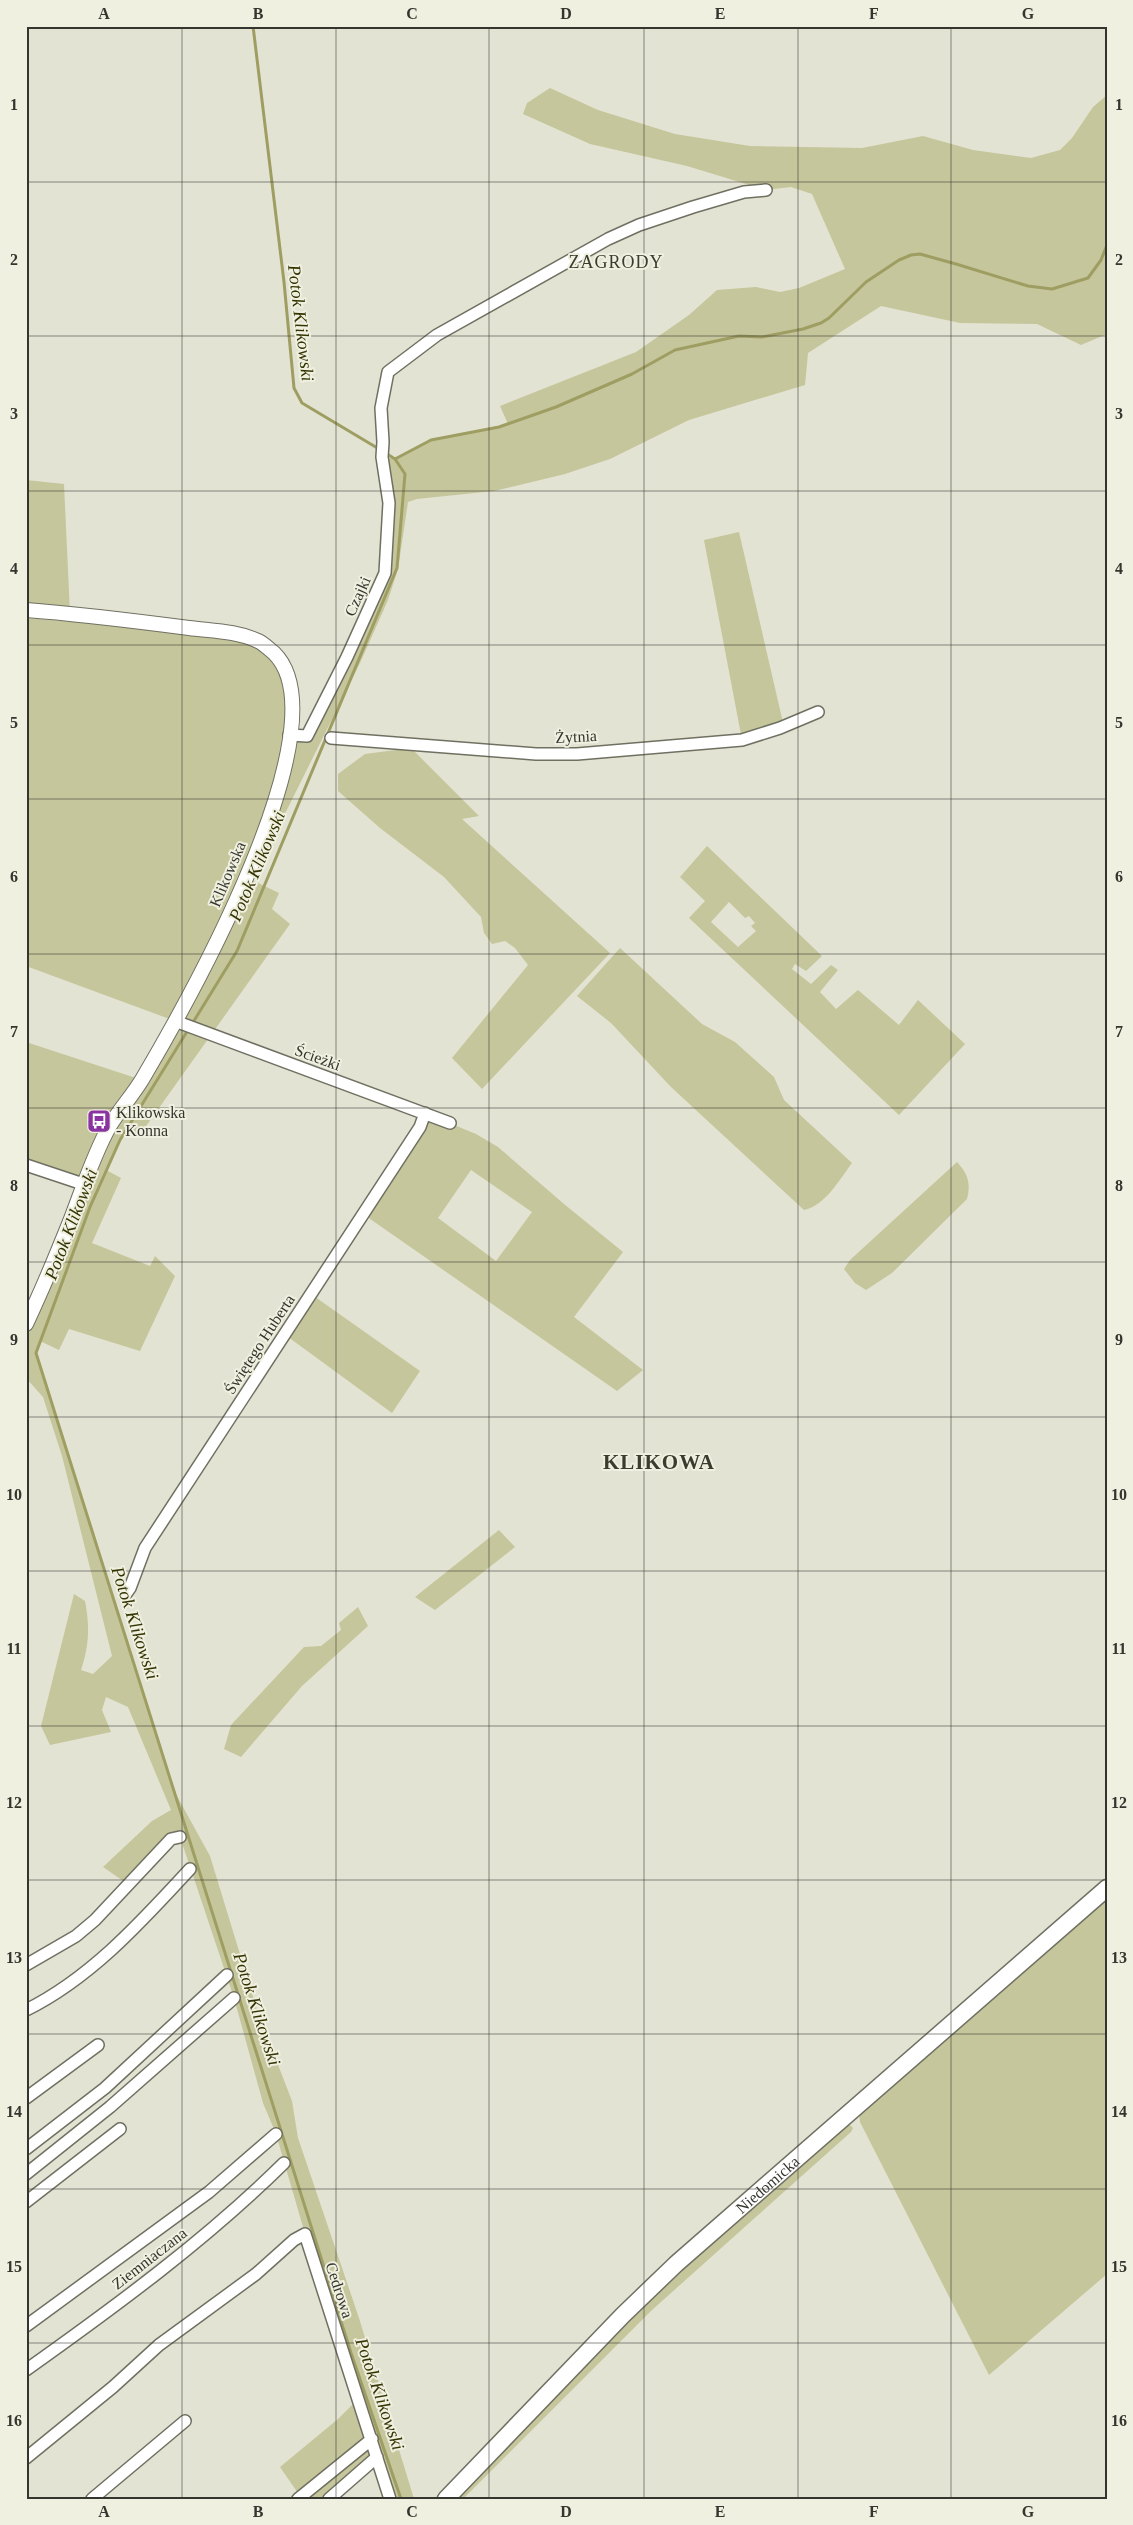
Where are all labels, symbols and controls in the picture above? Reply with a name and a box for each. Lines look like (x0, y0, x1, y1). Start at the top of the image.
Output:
text: A (98, 5, 110, 22)
text: B (253, 5, 264, 22)
text: C (406, 5, 418, 22)
text: D (560, 5, 572, 22)
text: E (715, 5, 725, 22)
text: F (869, 5, 879, 22)
text: G (1022, 5, 1035, 22)
text: 1 (10, 96, 18, 113)
text: 1 (1115, 96, 1123, 113)
text: 2 (10, 251, 18, 268)
text: 2 (1115, 251, 1123, 268)
district label: ZAGRODY (569, 252, 664, 272)
water label: Potok Klikowski (284, 262, 318, 383)
text: 3 (10, 405, 18, 422)
text: 3 (1115, 405, 1123, 422)
text: 4 (10, 560, 18, 577)
text: 4 (1115, 560, 1123, 577)
street label: Czajki (341, 573, 375, 619)
text: 5 (10, 714, 18, 731)
text: 5 (1115, 714, 1123, 731)
street label: Żytnia (555, 727, 597, 747)
water label: Potok Klikowski (224, 808, 289, 925)
street label: Klikowska (206, 839, 249, 909)
text: 6 (10, 868, 18, 885)
text: 6 (1115, 868, 1123, 885)
text: 7 (10, 1023, 18, 1040)
text: 7 (1115, 1023, 1123, 1040)
street label: Ścieżki (293, 1040, 344, 1074)
place label: Klikowska - Konna (116, 1104, 185, 1139)
bus stop icon: Klikowska - Konna (86, 1108, 112, 1134)
water label: Potok Klikowski (40, 1166, 101, 1283)
text: 8 (10, 1177, 18, 1194)
text: 8 (1115, 1177, 1123, 1194)
street label: Świętego Huberta (220, 1291, 299, 1398)
text: 9 (10, 1331, 18, 1348)
text: 9 (1115, 1331, 1123, 1348)
district label: KLIKOWA (603, 1450, 715, 1474)
text: 10 (6, 1486, 22, 1503)
text: 10 (1111, 1486, 1127, 1503)
water label: Potok Klikowski (107, 1563, 163, 1682)
text: 11 (6, 1640, 22, 1657)
text: 11 (1111, 1640, 1127, 1657)
text: 12 (6, 1794, 22, 1811)
text: 12 (1111, 1794, 1127, 1811)
text: 13 (6, 1949, 22, 1966)
water label: Potok Klikowski (229, 1949, 285, 2068)
text: 13 (1111, 1949, 1127, 1966)
text: 14 (6, 2103, 22, 2120)
text: 14 (1111, 2103, 1127, 2120)
street label: Niedomicka (733, 2153, 803, 2217)
street label: Ziemniaczana (109, 2224, 190, 2293)
text: 15 (6, 2258, 22, 2275)
text: 15 (1111, 2258, 1127, 2275)
street label: Cedrowa (323, 2260, 357, 2320)
water label: Potok Klikowski (351, 2334, 409, 2453)
text: 16 (6, 2412, 22, 2429)
text: 16 (1111, 2412, 1127, 2429)
text: A (98, 2503, 110, 2520)
text: B (253, 2503, 264, 2520)
text: C (406, 2503, 418, 2520)
text: D (560, 2503, 572, 2520)
text: E (715, 2503, 725, 2520)
text: F (869, 2503, 879, 2520)
text: G (1022, 2503, 1035, 2520)

